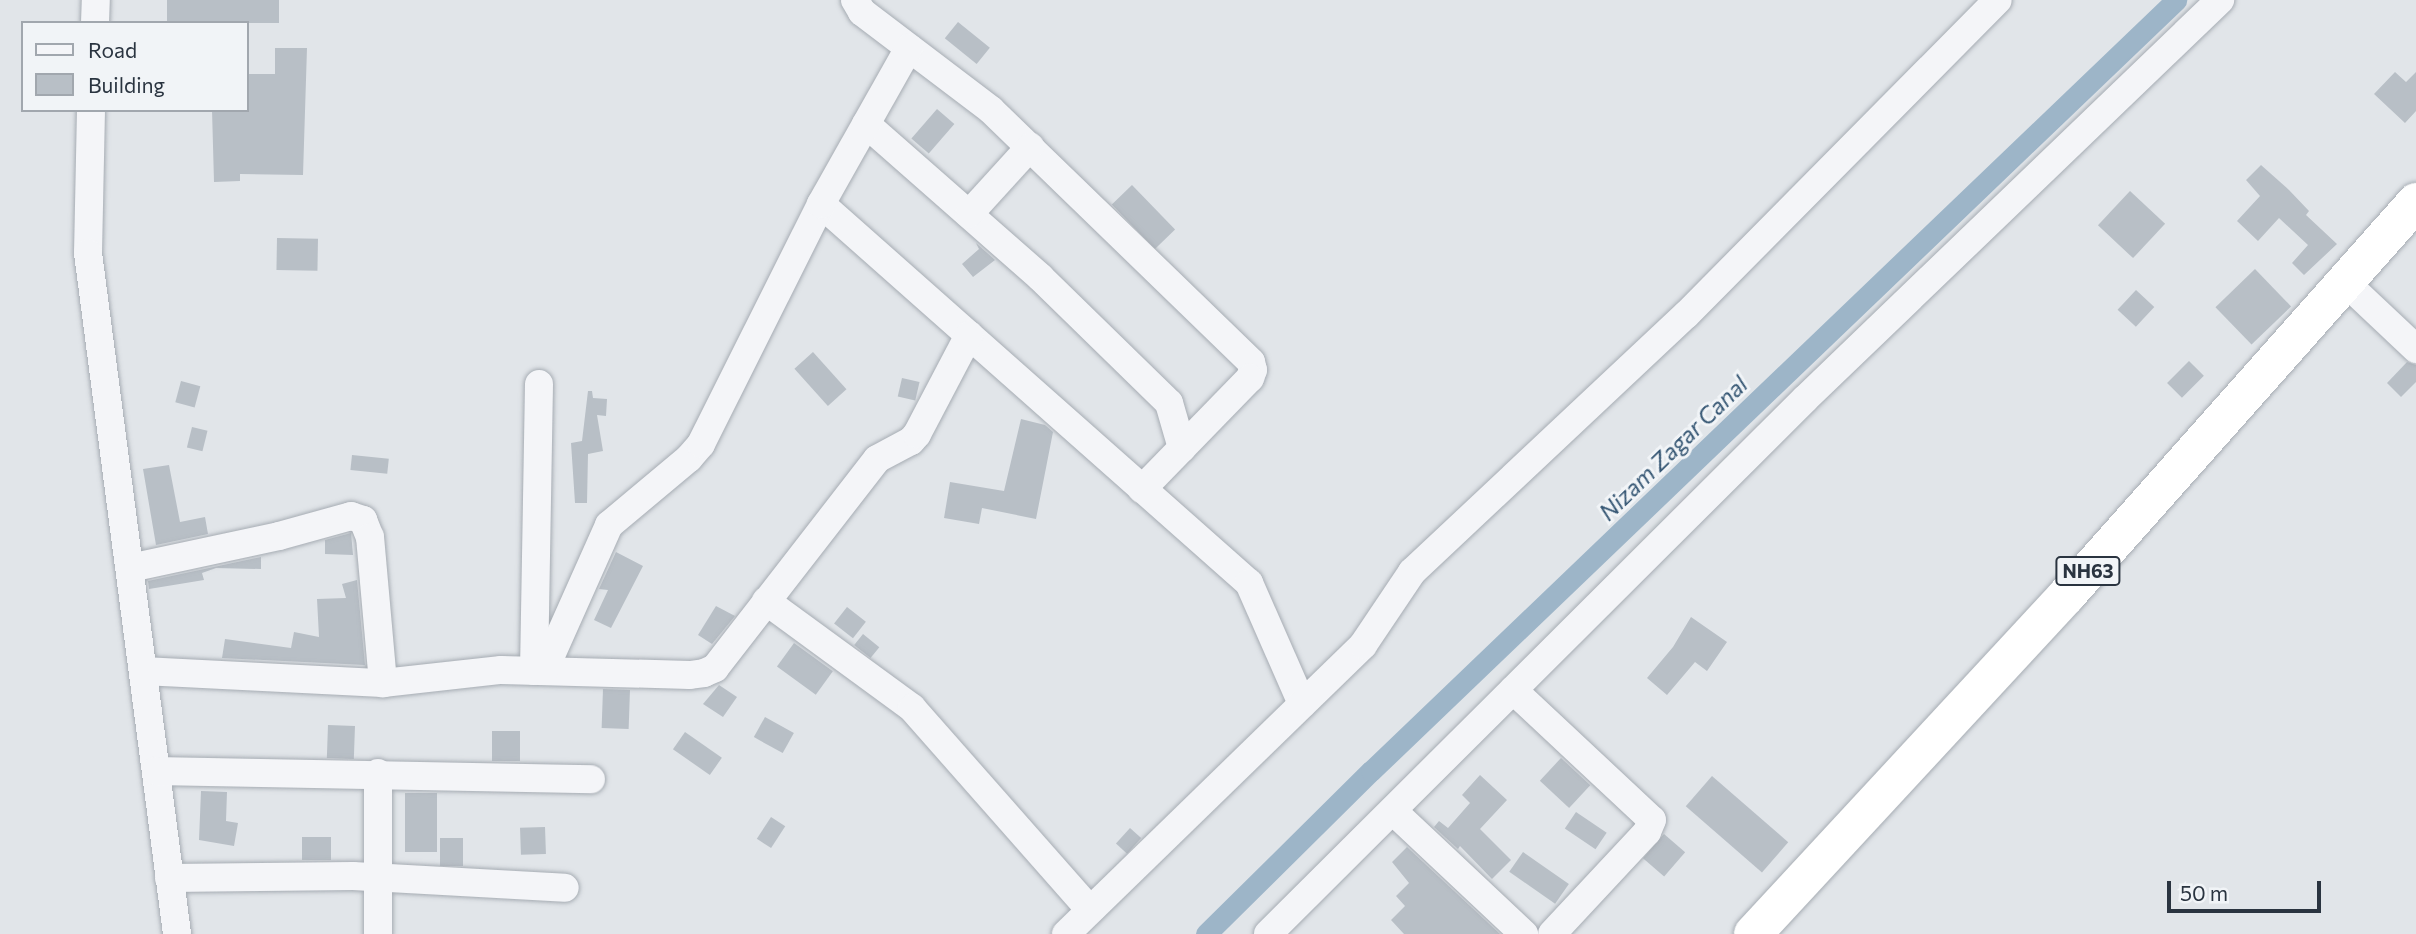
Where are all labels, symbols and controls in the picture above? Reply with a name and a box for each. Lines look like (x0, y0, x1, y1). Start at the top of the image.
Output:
legend (21, 21, 248, 112)
text: Road (88, 37, 137, 62)
text: Building (88, 72, 165, 97)
water label: Nizam Zagar Canal (1593, 370, 1753, 526)
road number: NH63 (2055, 556, 2121, 586)
scale bar (2171, 867, 2325, 911)
text: 50 m (2180, 880, 2228, 905)

